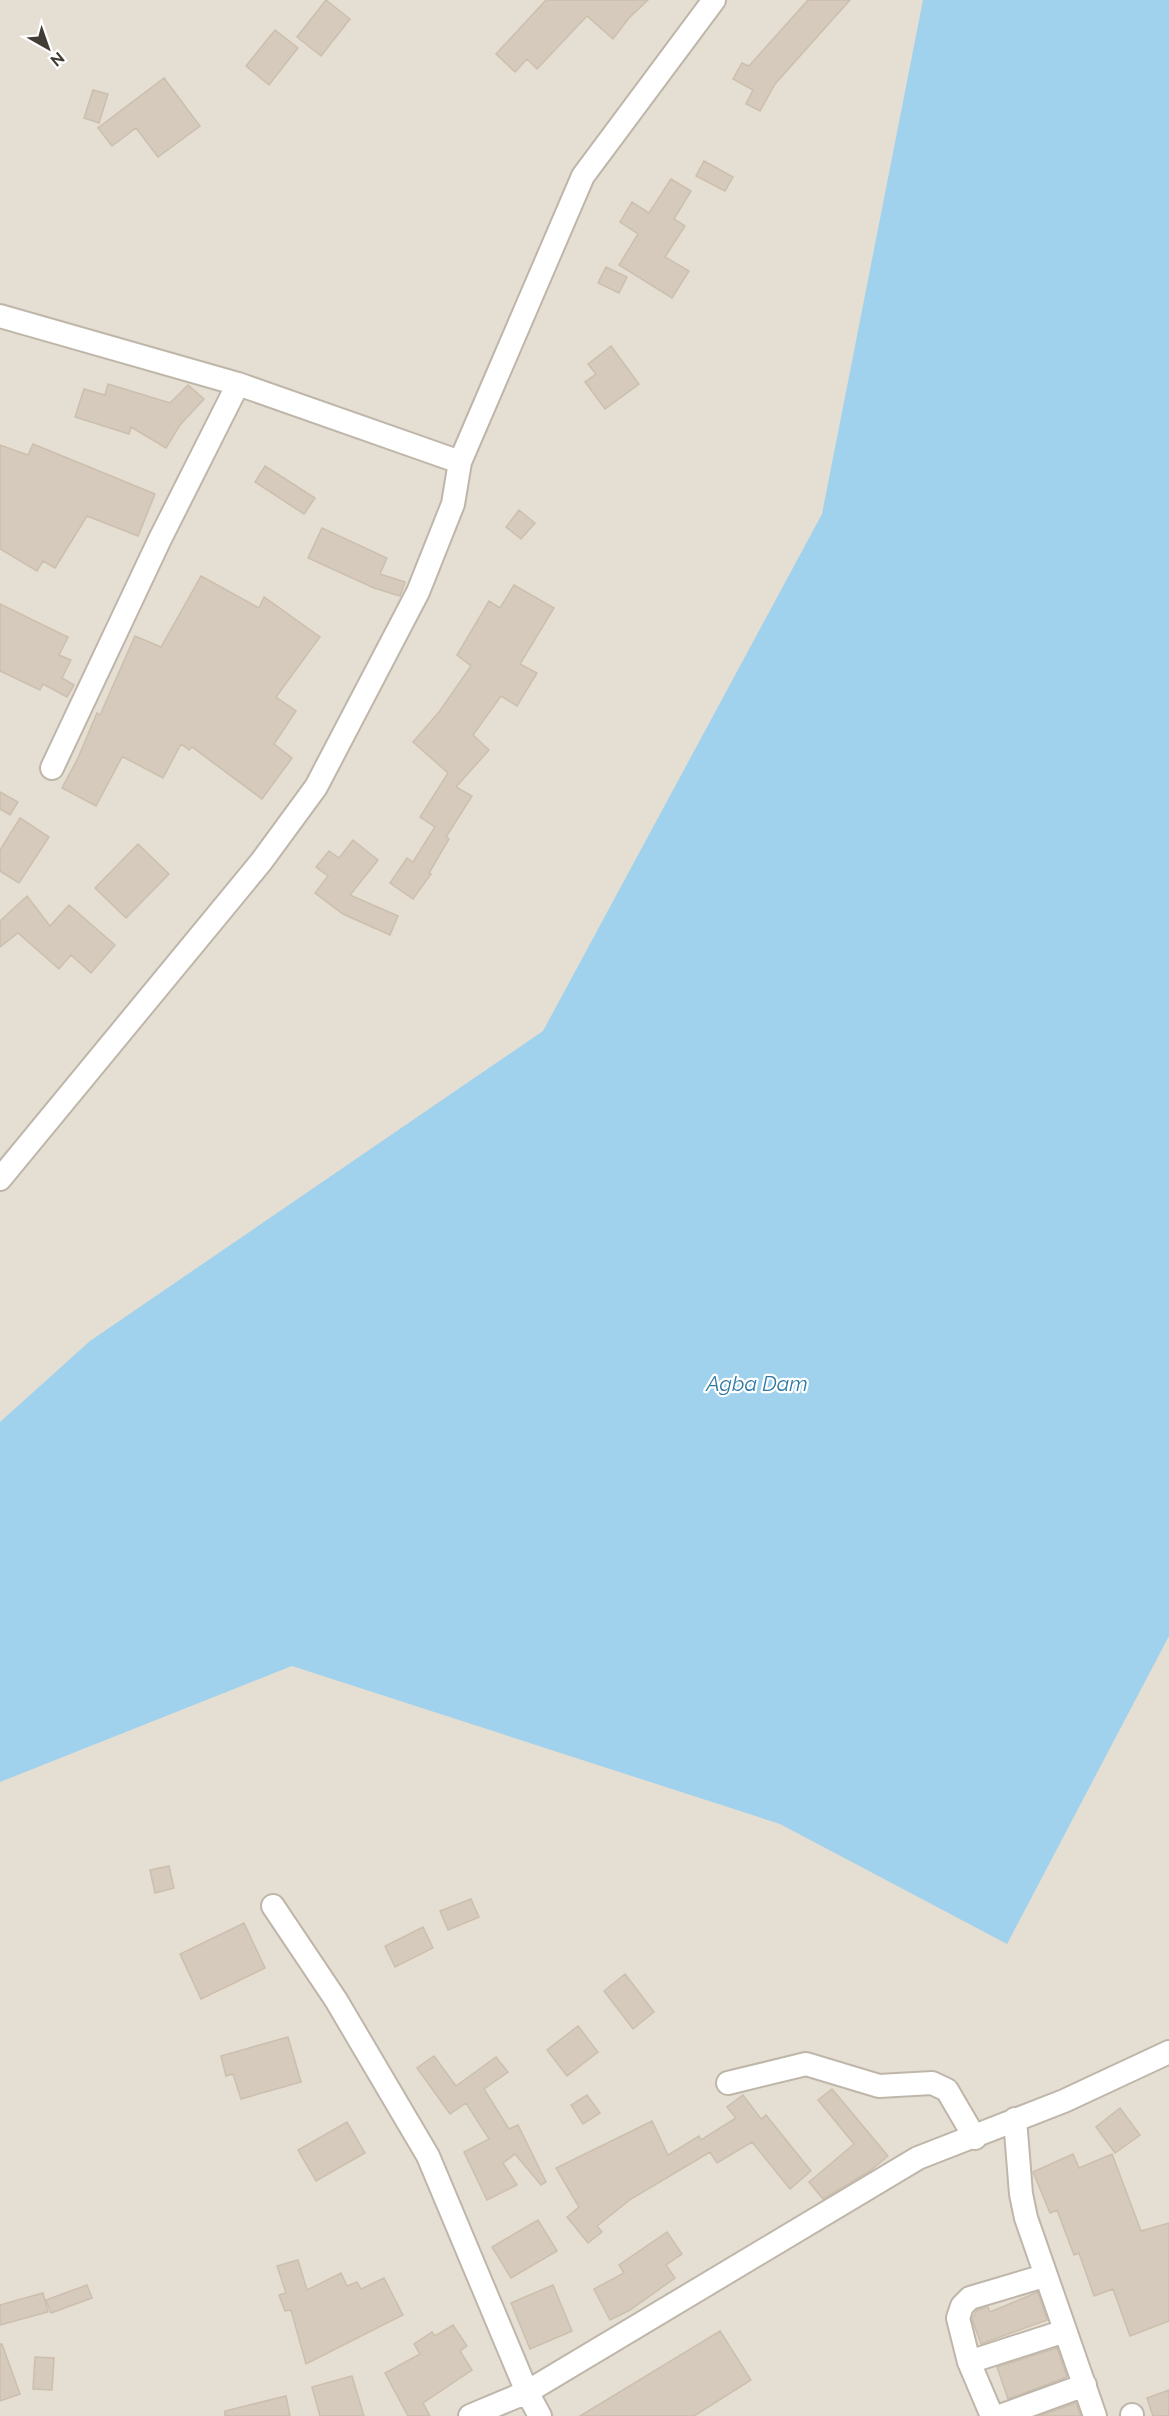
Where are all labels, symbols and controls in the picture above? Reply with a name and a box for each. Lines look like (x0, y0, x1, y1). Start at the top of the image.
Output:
north arrow (18, 18, 78, 78)
text: N (47, 48, 68, 70)
water label: Agba Dam (705, 1371, 808, 1396)

